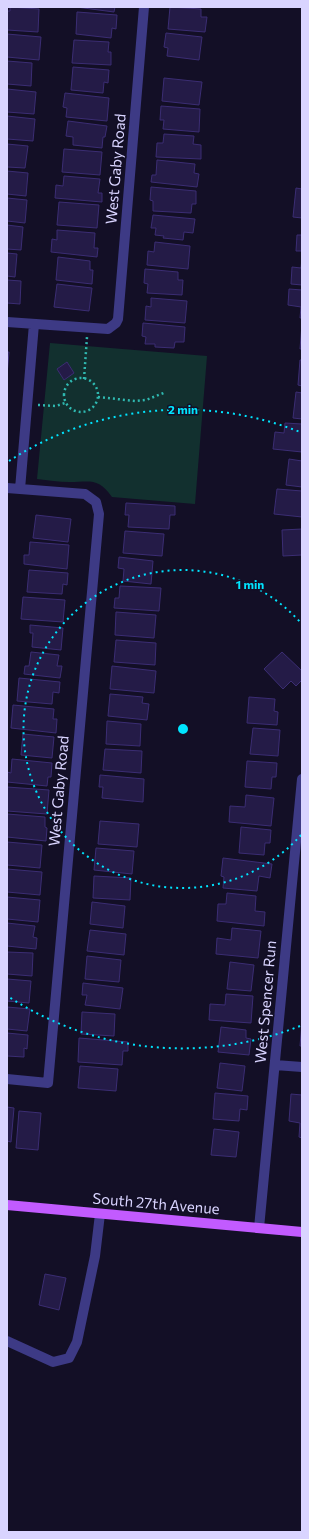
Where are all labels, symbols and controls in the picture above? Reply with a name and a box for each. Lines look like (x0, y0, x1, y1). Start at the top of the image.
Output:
street label: West Gaby Road (101, 113, 129, 225)
text: 2 min (168, 402, 198, 416)
text: 1 min (236, 577, 264, 591)
centre of rings (176, 722, 190, 736)
street label: West Gaby Road (44, 735, 72, 847)
street label: West Spencer Run (251, 940, 279, 1064)
street label: South 27th Avenue (92, 1188, 220, 1218)

